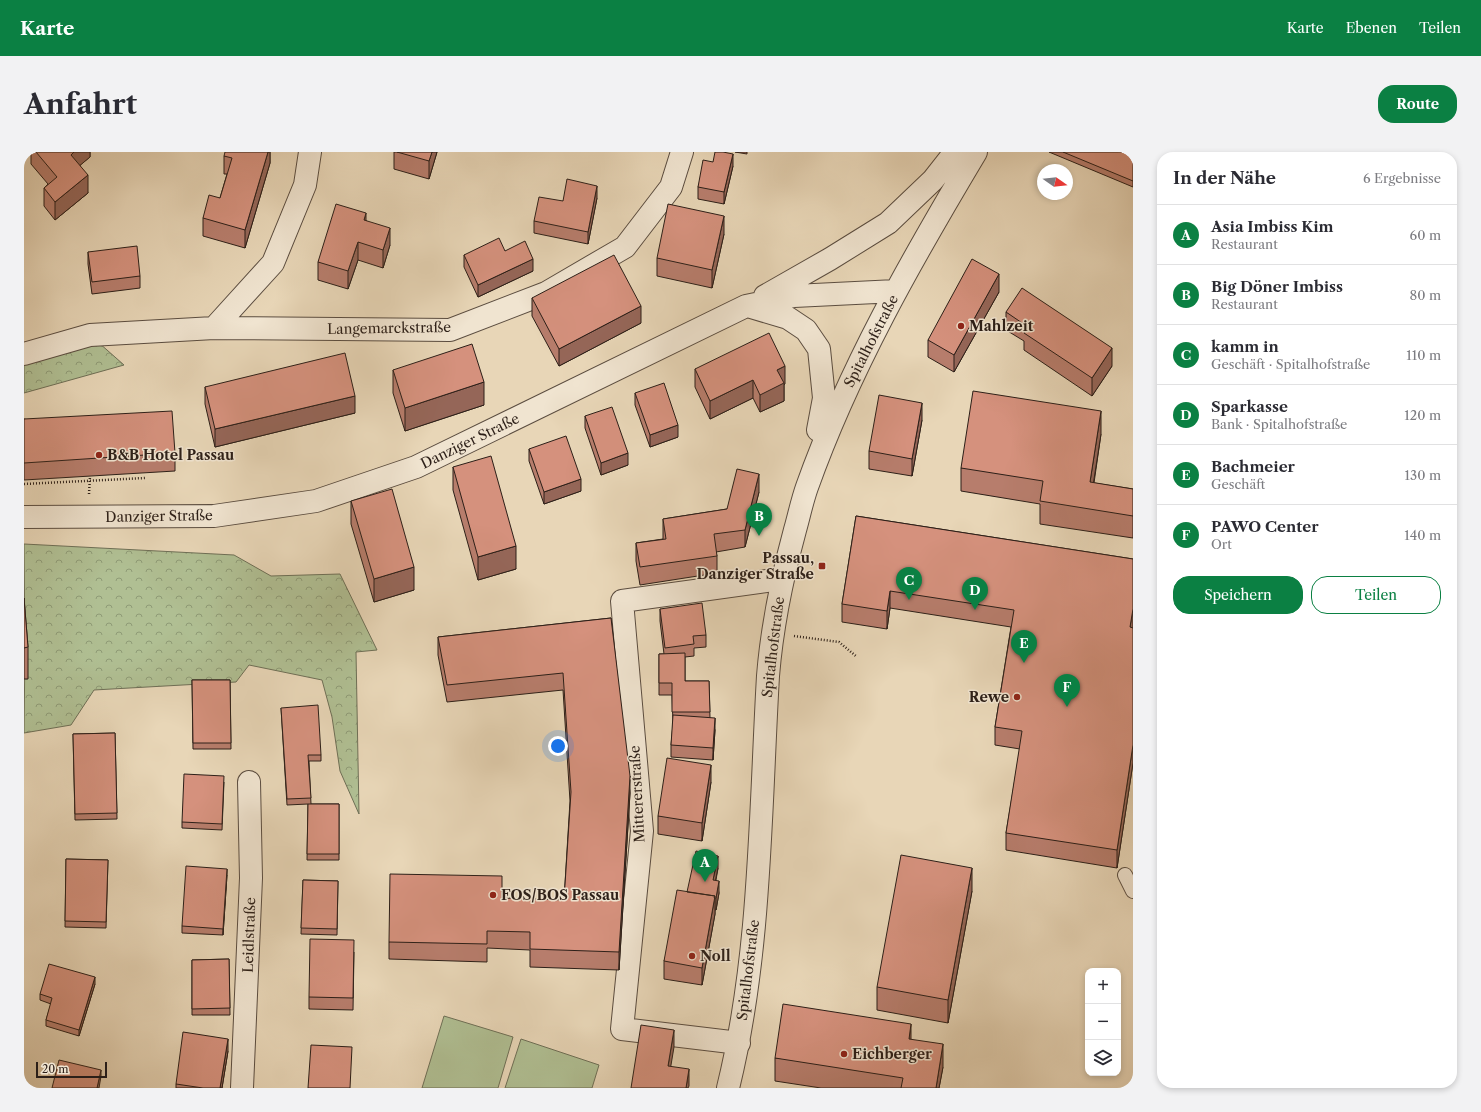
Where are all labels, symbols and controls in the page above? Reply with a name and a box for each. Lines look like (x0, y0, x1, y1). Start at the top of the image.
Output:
text: Karte (20, 17, 74, 40)
text: Karte (1287, 19, 1324, 37)
text: Ebenen (1346, 19, 1397, 37)
text: Teilen (1419, 19, 1461, 37)
button: Route (1378, 85, 1457, 123)
text: Anfahrt (24, 87, 137, 121)
north arrow (1037, 164, 1073, 200)
text: In der Nähe (1173, 168, 1276, 188)
text: 6 Ergebnisse (1363, 170, 1441, 186)
text: Asia Imbiss Kim (1211, 217, 1334, 236)
text: A (1181, 227, 1191, 243)
text: 60 m (1410, 227, 1441, 243)
text: Restaurant (1211, 236, 1278, 252)
text: Big Döner Imbiss (1211, 277, 1343, 296)
text: B (1181, 287, 1191, 303)
text: 80 m (1409, 287, 1441, 303)
street label: Spitalhofstraße (840, 291, 902, 390)
text: Restaurant (1211, 296, 1278, 312)
place label: Mahlzeit (969, 317, 1034, 335)
street label: Langemarckstraße (327, 318, 451, 338)
marker: Mahlzeit (956, 321, 966, 331)
text: kamm in (1211, 337, 1279, 356)
text: C (1181, 347, 1191, 363)
text: 110 m (1406, 347, 1441, 363)
text: Geschäft · Spitalhofstraße (1211, 356, 1370, 372)
text: Sparkasse (1211, 397, 1288, 416)
text: D (1180, 407, 1192, 423)
text: 120 m (1404, 407, 1441, 423)
street label: Danziger Straße (418, 409, 522, 473)
text: Bank · Spitalhofstraße (1211, 416, 1347, 432)
place label: B&B Hotel Passau (107, 446, 234, 464)
marker: B&B Hotel Passau (94, 450, 104, 460)
text: Bachmeier (1211, 457, 1295, 476)
text: E (1181, 467, 1191, 483)
text: 130 m (1405, 467, 1441, 483)
text: Geschäft (1211, 476, 1265, 492)
pin: B (746, 503, 772, 536)
street label: Danziger Straße (105, 506, 213, 526)
text: PAWO Center (1211, 517, 1319, 536)
text: F (1182, 527, 1190, 543)
text: 140 m (1404, 527, 1441, 543)
text: Ort (1211, 536, 1232, 552)
place label: Passau, Danziger Straße (696, 549, 814, 583)
marker: Passau, Danziger Straße (817, 561, 827, 571)
pin: C (896, 567, 922, 600)
button: Speichern (1173, 576, 1303, 614)
button: Teilen (1311, 576, 1441, 614)
pin: D (962, 577, 988, 610)
street label: Spitalhofstraße (758, 595, 788, 699)
pin: E (1011, 630, 1037, 663)
pin: F (1054, 674, 1080, 707)
place label: Rewe (969, 688, 1009, 706)
marker: Rewe (1012, 692, 1022, 702)
your location (548, 736, 568, 756)
street label: Mittererstraße (625, 745, 649, 843)
pin: A (692, 849, 718, 882)
place label: FOS/BOS Passau (501, 886, 619, 904)
marker: FOS/BOS Passau (488, 890, 498, 900)
street label: Leidlstraße (239, 897, 259, 973)
street label: Spitalhofstraße (733, 918, 763, 1022)
place label: Noll (700, 947, 731, 965)
marker: Noll (687, 951, 697, 961)
map controls (1085, 968, 1121, 1076)
button: + (1085, 968, 1121, 1004)
button: − (1085, 1004, 1121, 1040)
button: layers (1085, 1040, 1121, 1076)
place label: Eichberger (852, 1045, 932, 1063)
marker: Eichberger (839, 1049, 849, 1059)
scale bar (36, 1060, 107, 1079)
text: 20 m (42, 1062, 68, 1076)

